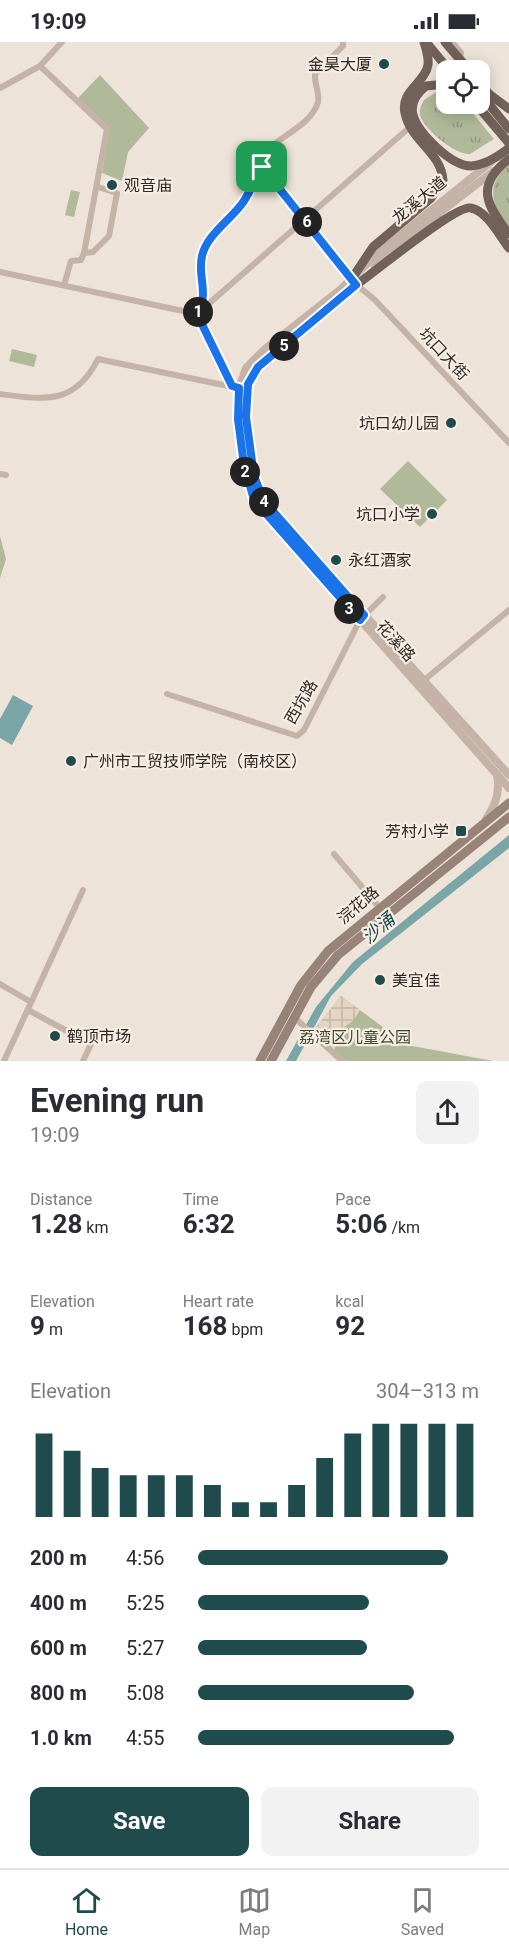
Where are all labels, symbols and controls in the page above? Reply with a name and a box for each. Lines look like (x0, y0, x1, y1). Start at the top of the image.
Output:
text: 19:09 (30, 9, 87, 34)
place label: 金昊大厦 (308, 55, 372, 74)
marker: 金昊大厦 (377, 57, 391, 71)
map controls (436, 60, 490, 114)
button: locate (436, 60, 490, 114)
pin (236, 141, 287, 192)
icon: arrive (245, 150, 278, 183)
street label: 龙溪大道 (388, 172, 450, 228)
place label: 观音庙 (124, 176, 172, 195)
marker: 观音庙 (105, 178, 119, 192)
pin: 6 (292, 207, 322, 237)
text: 6 (302, 212, 312, 231)
pin: 1 (183, 297, 213, 327)
text: 1 (193, 302, 203, 321)
street label: 坑口大街 (415, 324, 473, 384)
pin: 5 (269, 331, 299, 361)
text: 5 (279, 336, 289, 355)
place label: 坑口幼儿园 (359, 414, 439, 433)
marker: 坑口幼儿园 (444, 416, 458, 430)
pin: 2 (230, 457, 260, 487)
text: 2 (240, 462, 250, 481)
pin: 4 (249, 487, 279, 517)
text: 4 (259, 492, 269, 511)
place label: 坑口小学 (356, 505, 420, 524)
marker: 坑口小学 (425, 507, 439, 521)
place label: 永红酒家 (348, 551, 412, 570)
marker: 永红酒家 (329, 553, 343, 567)
pin: 3 (334, 594, 364, 624)
text: 3 (344, 599, 354, 618)
street label: 花溪路 (373, 617, 419, 665)
street label: 西坑路 (281, 676, 321, 728)
place label: 广州市工贸技师学院（南校区） (83, 752, 307, 771)
marker: 广州市工贸技师学院（南校区） (64, 754, 78, 768)
place label: 芳村小学 (385, 822, 449, 841)
marker: 芳村小学 (454, 824, 468, 838)
street label: 浣花路 (334, 882, 382, 928)
water label: 沙涌 (357, 907, 400, 948)
place label: 美宜佳 (392, 971, 440, 990)
marker: 美宜佳 (373, 973, 387, 987)
place label: 鹤顶市场 (67, 1027, 131, 1046)
park label: 荔湾区儿童公园 (299, 1028, 411, 1047)
marker: 鹤顶市场 (48, 1029, 62, 1043)
text: Evening run (30, 1081, 204, 1120)
button: share (416, 1081, 479, 1144)
text: 19:09 (30, 1123, 80, 1147)
text: Distance (30, 1190, 92, 1209)
text: Time (183, 1190, 219, 1209)
text: Pace (335, 1190, 371, 1209)
text: 1.28 (30, 1209, 82, 1239)
text: 6:32 (183, 1209, 235, 1239)
text: 5:06 (335, 1209, 387, 1239)
text: km (82, 1218, 108, 1237)
text: /km (387, 1218, 420, 1237)
text: Elevation (30, 1292, 95, 1311)
text: Heart rate (183, 1292, 254, 1311)
text: kcal (335, 1292, 364, 1311)
text: 9 (30, 1311, 45, 1341)
text: 168 (183, 1311, 227, 1341)
text: 92 (335, 1311, 365, 1341)
text: m (45, 1320, 63, 1339)
text: bpm (227, 1320, 263, 1339)
text: Elevation (30, 1379, 111, 1403)
text: 304–313 m (376, 1379, 479, 1403)
text: 200 m (30, 1546, 87, 1570)
text: 4:56 (126, 1546, 165, 1570)
text: 400 m (30, 1591, 87, 1615)
text: 5:25 (126, 1591, 165, 1615)
text: 600 m (30, 1636, 87, 1660)
text: 5:27 (126, 1636, 165, 1660)
text: 800 m (30, 1681, 87, 1705)
text: 5:08 (126, 1681, 165, 1705)
text: 1.0 km (30, 1726, 92, 1750)
text: 4:55 (126, 1726, 165, 1750)
button: Save (30, 1787, 249, 1856)
button: Share (261, 1787, 479, 1856)
tab: Home (65, 1884, 108, 1939)
tab: Map (238, 1884, 271, 1939)
tab: Saved (401, 1884, 444, 1939)

